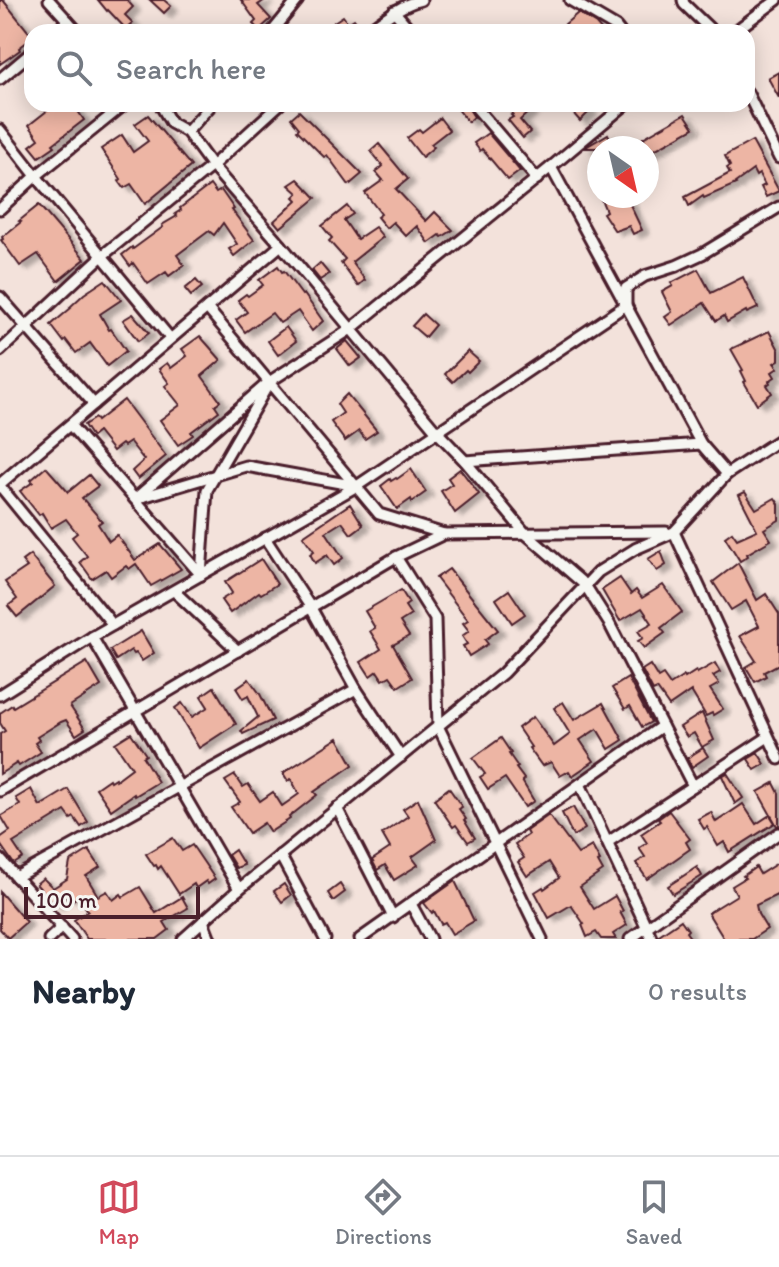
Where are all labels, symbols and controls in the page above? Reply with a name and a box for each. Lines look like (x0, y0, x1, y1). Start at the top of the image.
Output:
search box (24, 24, 755, 112)
icon: search (52, 46, 96, 90)
text: Search here (116, 50, 266, 87)
north arrow (587, 136, 659, 208)
scale bar (24, 883, 200, 919)
text: 100 m (36, 887, 97, 914)
text: Nearby (32, 971, 135, 1012)
text: 0 results (648, 975, 747, 1007)
tab: Map (97, 1175, 141, 1250)
tab: Directions (335, 1175, 432, 1250)
tab: Saved (626, 1175, 682, 1250)

